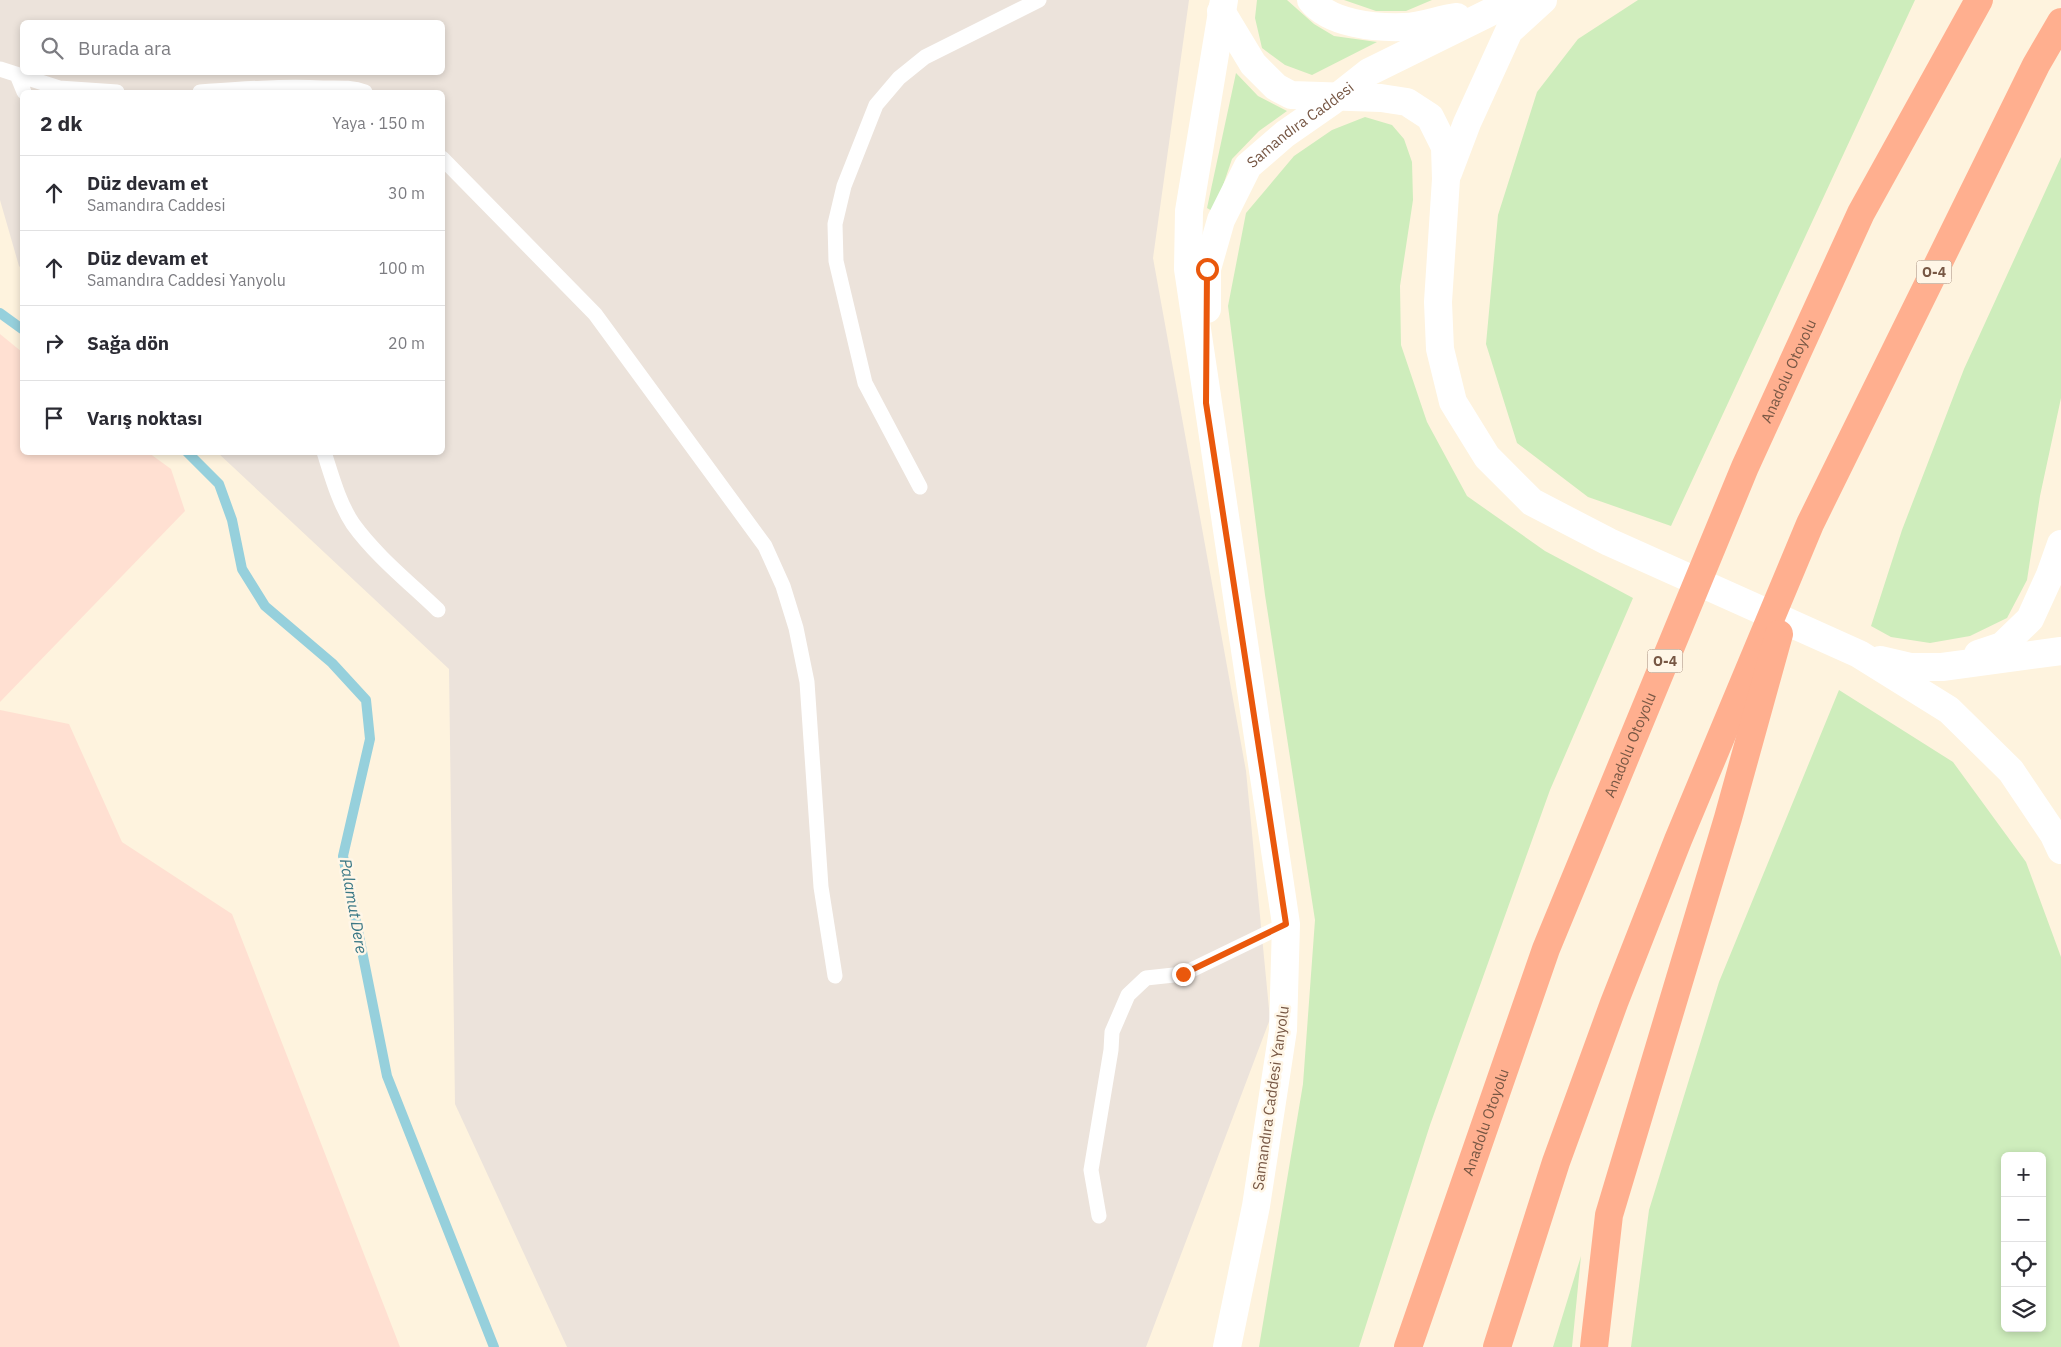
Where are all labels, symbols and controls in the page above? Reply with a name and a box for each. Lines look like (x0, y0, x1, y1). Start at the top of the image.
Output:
search box (20, 20, 445, 75)
icon: search (38, 34, 66, 62)
text: Burada ara (78, 36, 171, 60)
street label: Samandıra Caddesi (1243, 78, 1358, 172)
text: 2 dk (40, 109, 82, 137)
text: Yaya · 150 m (332, 113, 425, 133)
text: Düz devam et (87, 171, 208, 195)
icon: ahead (40, 179, 68, 207)
text: 30 m (388, 183, 425, 203)
text: Samandıra Caddesi (87, 195, 225, 215)
text: Düz devam et (87, 246, 208, 270)
icon: ahead (40, 254, 68, 282)
text: 100 m (378, 258, 425, 278)
route start (1196, 258, 1219, 281)
road number: O-4 (1916, 260, 1952, 284)
text: Samandıra Caddesi Yanyolu (87, 270, 286, 290)
street label: Anadolu Otoyolu (1756, 316, 1820, 426)
icon: right (40, 329, 68, 357)
text: Sağa dön (87, 331, 169, 355)
text: 20 m (388, 333, 425, 353)
icon: arrive (40, 404, 68, 432)
text: Varış noktası (87, 406, 202, 430)
road number: O-4 (1648, 649, 1682, 672)
street label: Anadolu Otoyolu (1600, 689, 1660, 800)
water label: Palamut Dere (336, 857, 372, 955)
route end (1172, 963, 1195, 986)
street label: Samandıra Caddesi Yanyolu (1248, 1004, 1293, 1192)
street label: Anadolu Otoyolu (1458, 1066, 1513, 1178)
map controls (2001, 1152, 2046, 1332)
button: + (2001, 1152, 2046, 1197)
button: − (2001, 1197, 2046, 1242)
button: locate (2001, 1242, 2046, 1287)
button: layers (2001, 1287, 2046, 1332)

